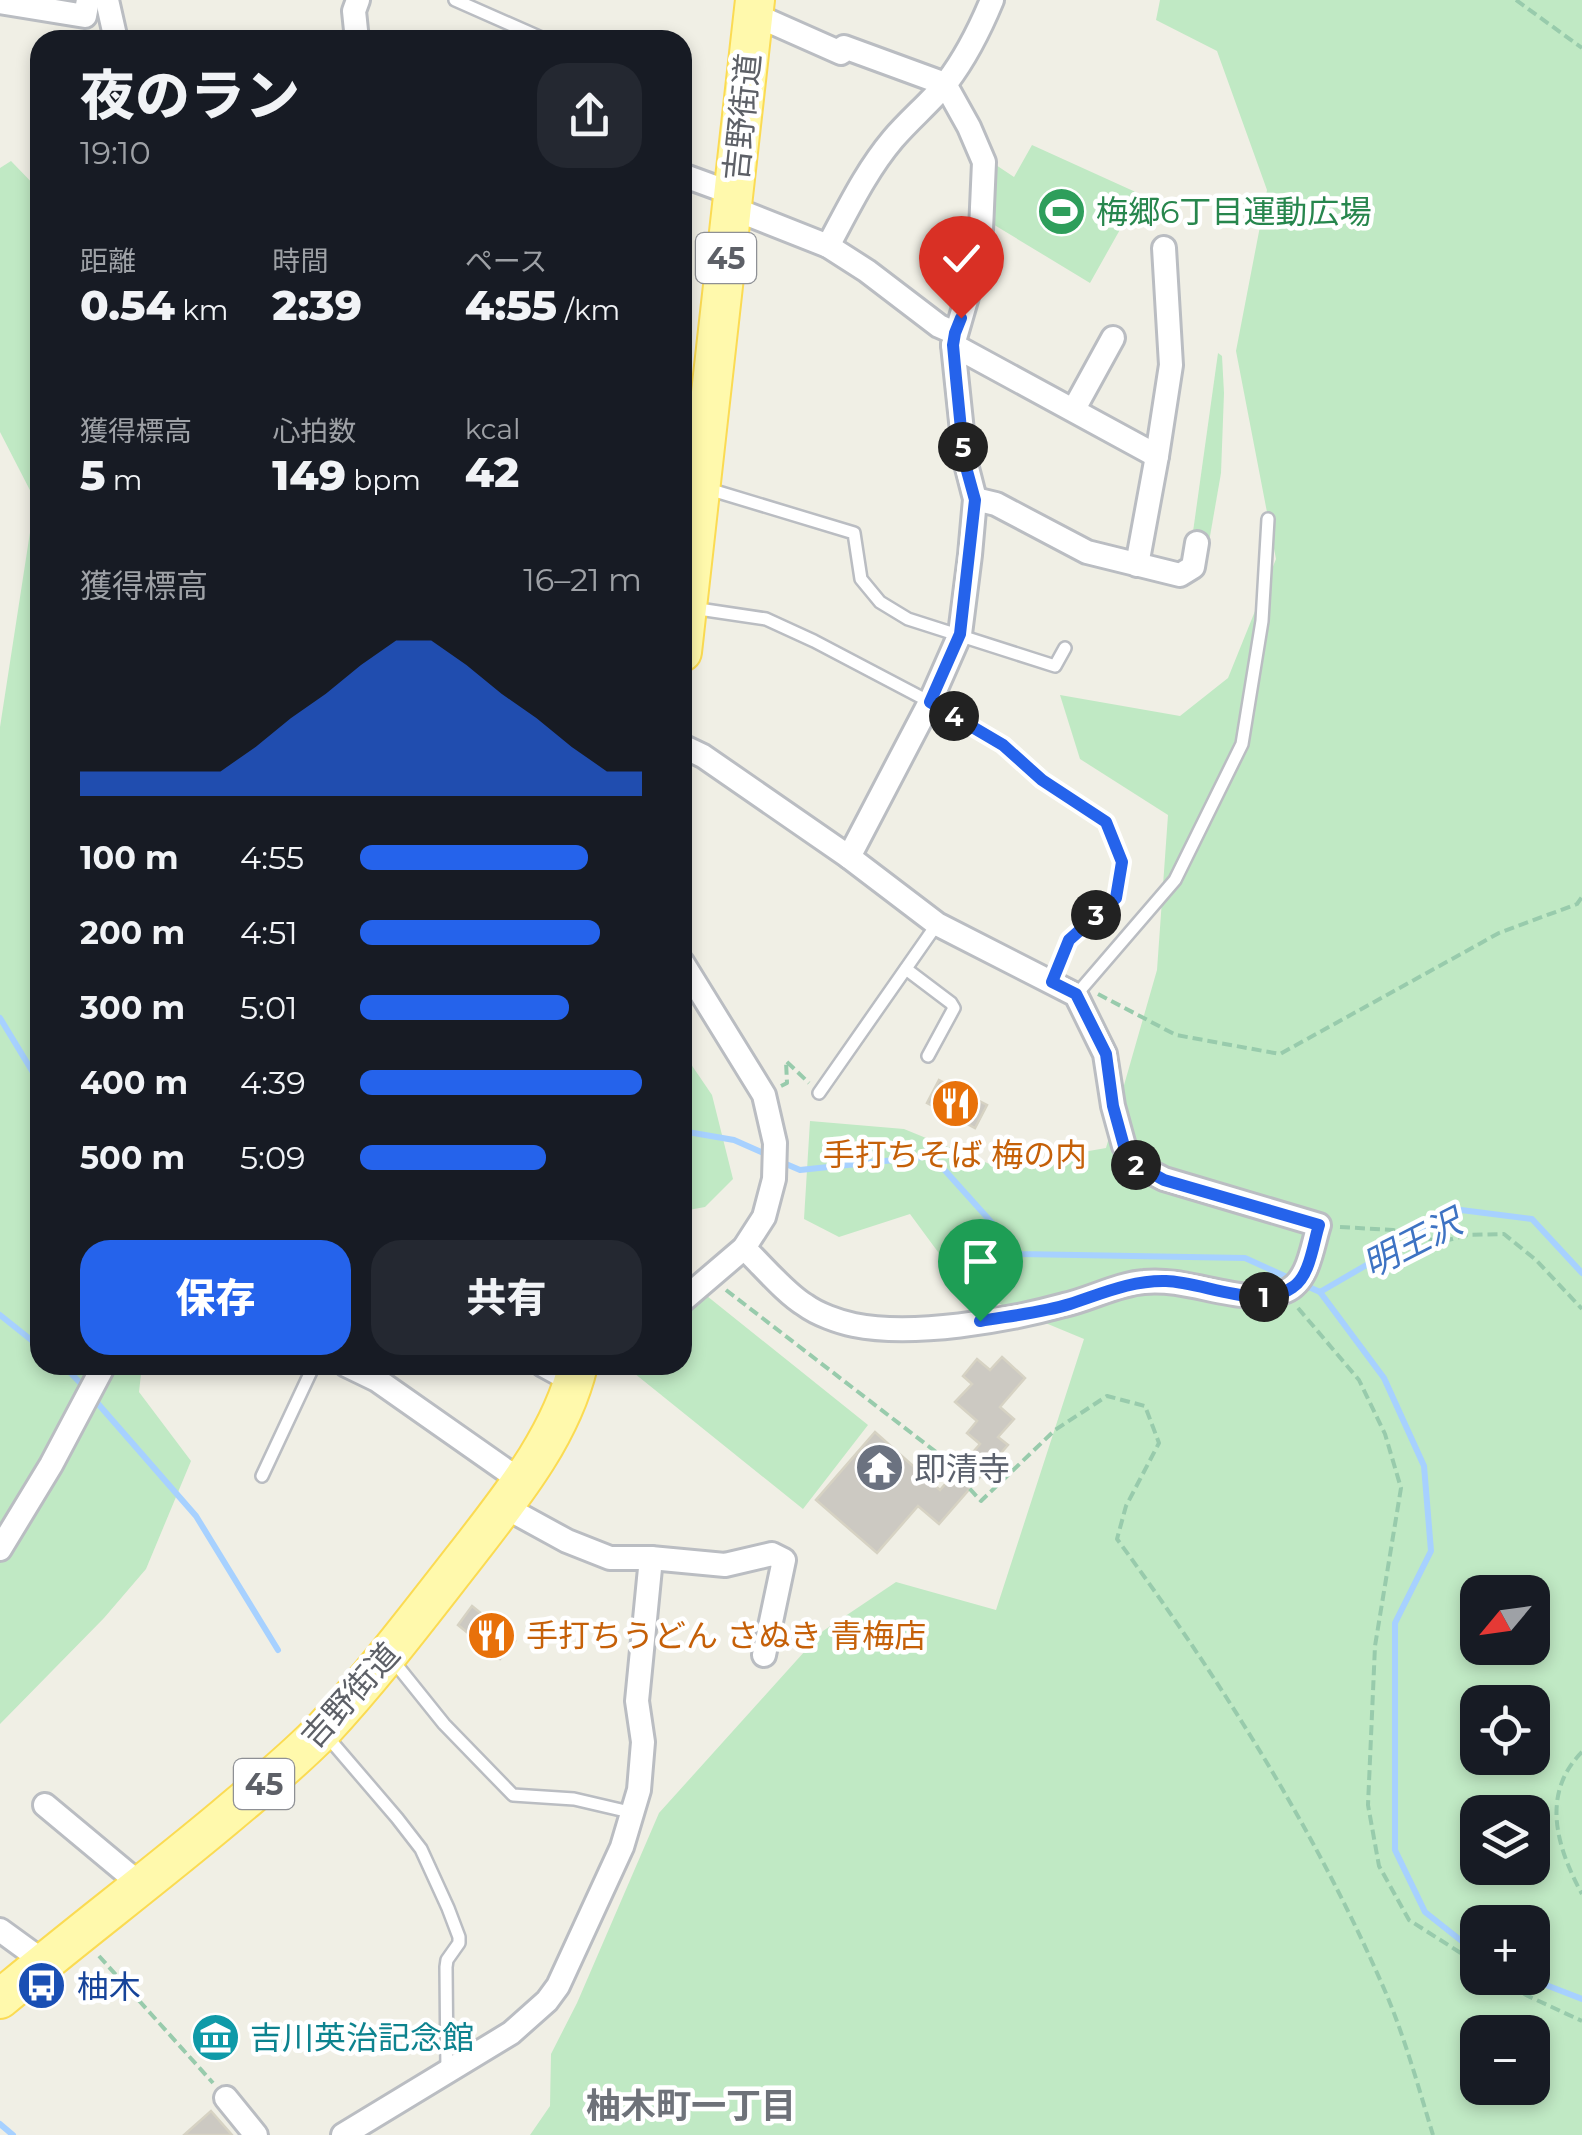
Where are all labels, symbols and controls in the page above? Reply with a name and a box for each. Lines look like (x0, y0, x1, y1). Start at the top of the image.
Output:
street label: 吉野街道 (716, 51, 768, 183)
text: 夜のラン (80, 62, 300, 129)
button: share (537, 63, 642, 168)
text: 19:10 (80, 133, 151, 172)
sports icon: 梅郷6丁目運動広場 (1035, 185, 1087, 237)
place label: 梅郷6丁目運動広場 (1096, 192, 1372, 231)
pin (919, 216, 1004, 319)
icon: check (934, 231, 989, 286)
road number: 45 (696, 233, 756, 283)
text: 距離 (80, 244, 136, 278)
text: 時間 (272, 244, 328, 278)
text: ペース (465, 244, 547, 278)
text: 0.54 (80, 279, 175, 331)
text: 2:39 (272, 279, 362, 331)
text: 4:55 (465, 279, 557, 331)
text: km (175, 293, 229, 327)
text: /km (557, 293, 620, 327)
text: kcal (465, 412, 521, 446)
text: 獲得標高 (80, 414, 192, 448)
text: 心拍数 (272, 414, 356, 448)
pin: 5 (938, 422, 988, 472)
text: 5 (955, 430, 971, 464)
text: 42 (465, 446, 519, 498)
text: 5 (80, 449, 106, 501)
text: 149 (272, 449, 346, 501)
text: m (106, 463, 143, 497)
text: bpm (346, 463, 421, 497)
text: 16–21 m (523, 560, 642, 599)
text: 獲得標高 (80, 566, 208, 605)
pin: 4 (929, 691, 979, 741)
text: 4 (944, 699, 964, 733)
text: 100 m (80, 838, 179, 877)
text: 4:55 (240, 838, 304, 877)
pin: 3 (1071, 890, 1121, 940)
text: 3 (1088, 898, 1104, 932)
text: 200 m (80, 913, 185, 952)
text: 4:51 (240, 913, 298, 952)
text: 300 m (80, 988, 185, 1027)
text: 5:01 (240, 988, 298, 1027)
text: 400 m (80, 1063, 188, 1102)
text: 4:39 (240, 1063, 306, 1102)
restaurant icon: 手打ちそば 梅の内 (929, 1078, 981, 1130)
place label: 手打ちそば 梅の内 (823, 1135, 1087, 1174)
text: 500 m (80, 1138, 185, 1177)
text: 5:09 (240, 1138, 306, 1177)
pin: 2 (1111, 1140, 1161, 1190)
text: 2 (1128, 1148, 1144, 1182)
water label: 明王沢 (1355, 1198, 1472, 1286)
pin (938, 1219, 1023, 1322)
icon: arrive (953, 1234, 1008, 1289)
button: 保存 (80, 1240, 351, 1355)
button: 共有 (371, 1240, 642, 1355)
pin: 1 (1239, 1272, 1289, 1322)
text: 1 (1259, 1280, 1269, 1314)
temple icon: 即清寺 (853, 1442, 905, 1494)
place label: 即清寺 (914, 1449, 1010, 1488)
north arrow (1460, 1575, 1550, 1665)
map controls (1460, 1575, 1550, 2105)
restaurant icon: 手打ちうどん さぬき 青梅店 (465, 1609, 517, 1661)
place label: 手打ちうどん さぬき 青梅店 (526, 1616, 926, 1655)
street label: 吉野街道 (293, 1634, 407, 1756)
button: locate (1460, 1685, 1550, 1775)
road number: 45 (234, 1759, 294, 1809)
button: layers (1460, 1795, 1550, 1885)
button: + (1460, 1905, 1550, 1995)
bus stop icon: 柚木 (16, 1960, 68, 2012)
place label: 柚木 (77, 1967, 141, 2006)
museum icon: 吉川英治記念館 (189, 2011, 241, 2063)
button: − (1460, 2015, 1550, 2105)
place label: 吉川英治記念館 (250, 2018, 474, 2057)
district label: 柚木町一丁目 (586, 2084, 796, 2127)

